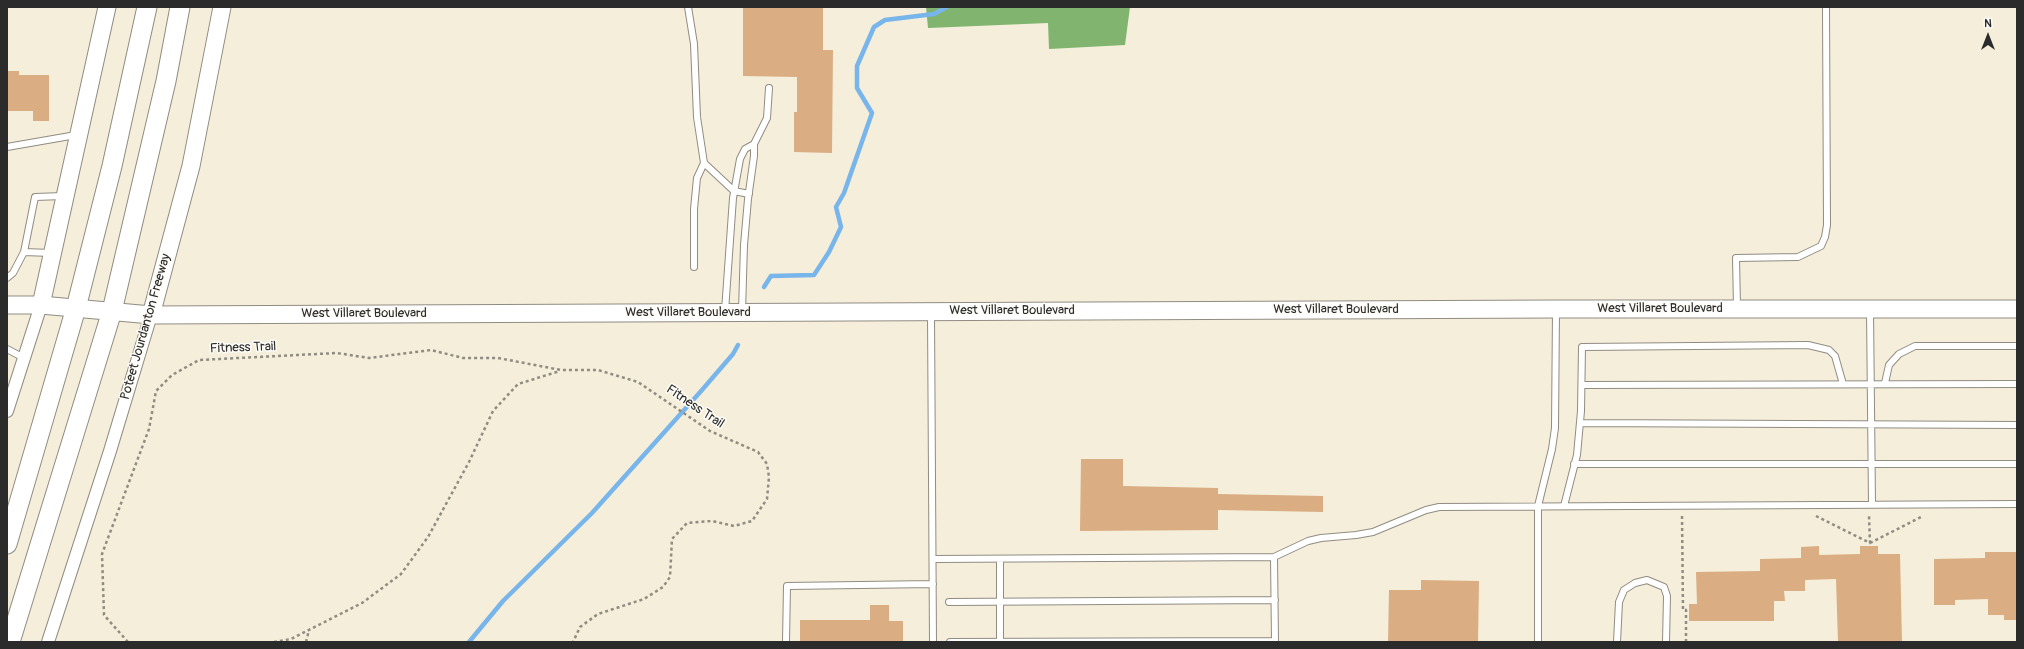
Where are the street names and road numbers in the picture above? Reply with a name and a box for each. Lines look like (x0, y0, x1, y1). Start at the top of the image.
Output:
street label: Poteet Jourdanton Freeway (118, 252, 174, 402)
street label: West Villaret Boulevard (1597, 301, 1723, 317)
street label: West Villaret Boulevard (1273, 302, 1399, 318)
street label: West Villaret Boulevard (949, 303, 1075, 319)
street label: West Villaret Boulevard (625, 305, 751, 321)
street label: West Villaret Boulevard (301, 306, 427, 322)
street label: Fitness Trail (209, 339, 277, 357)
street label: Fitness Trail (663, 382, 727, 432)

